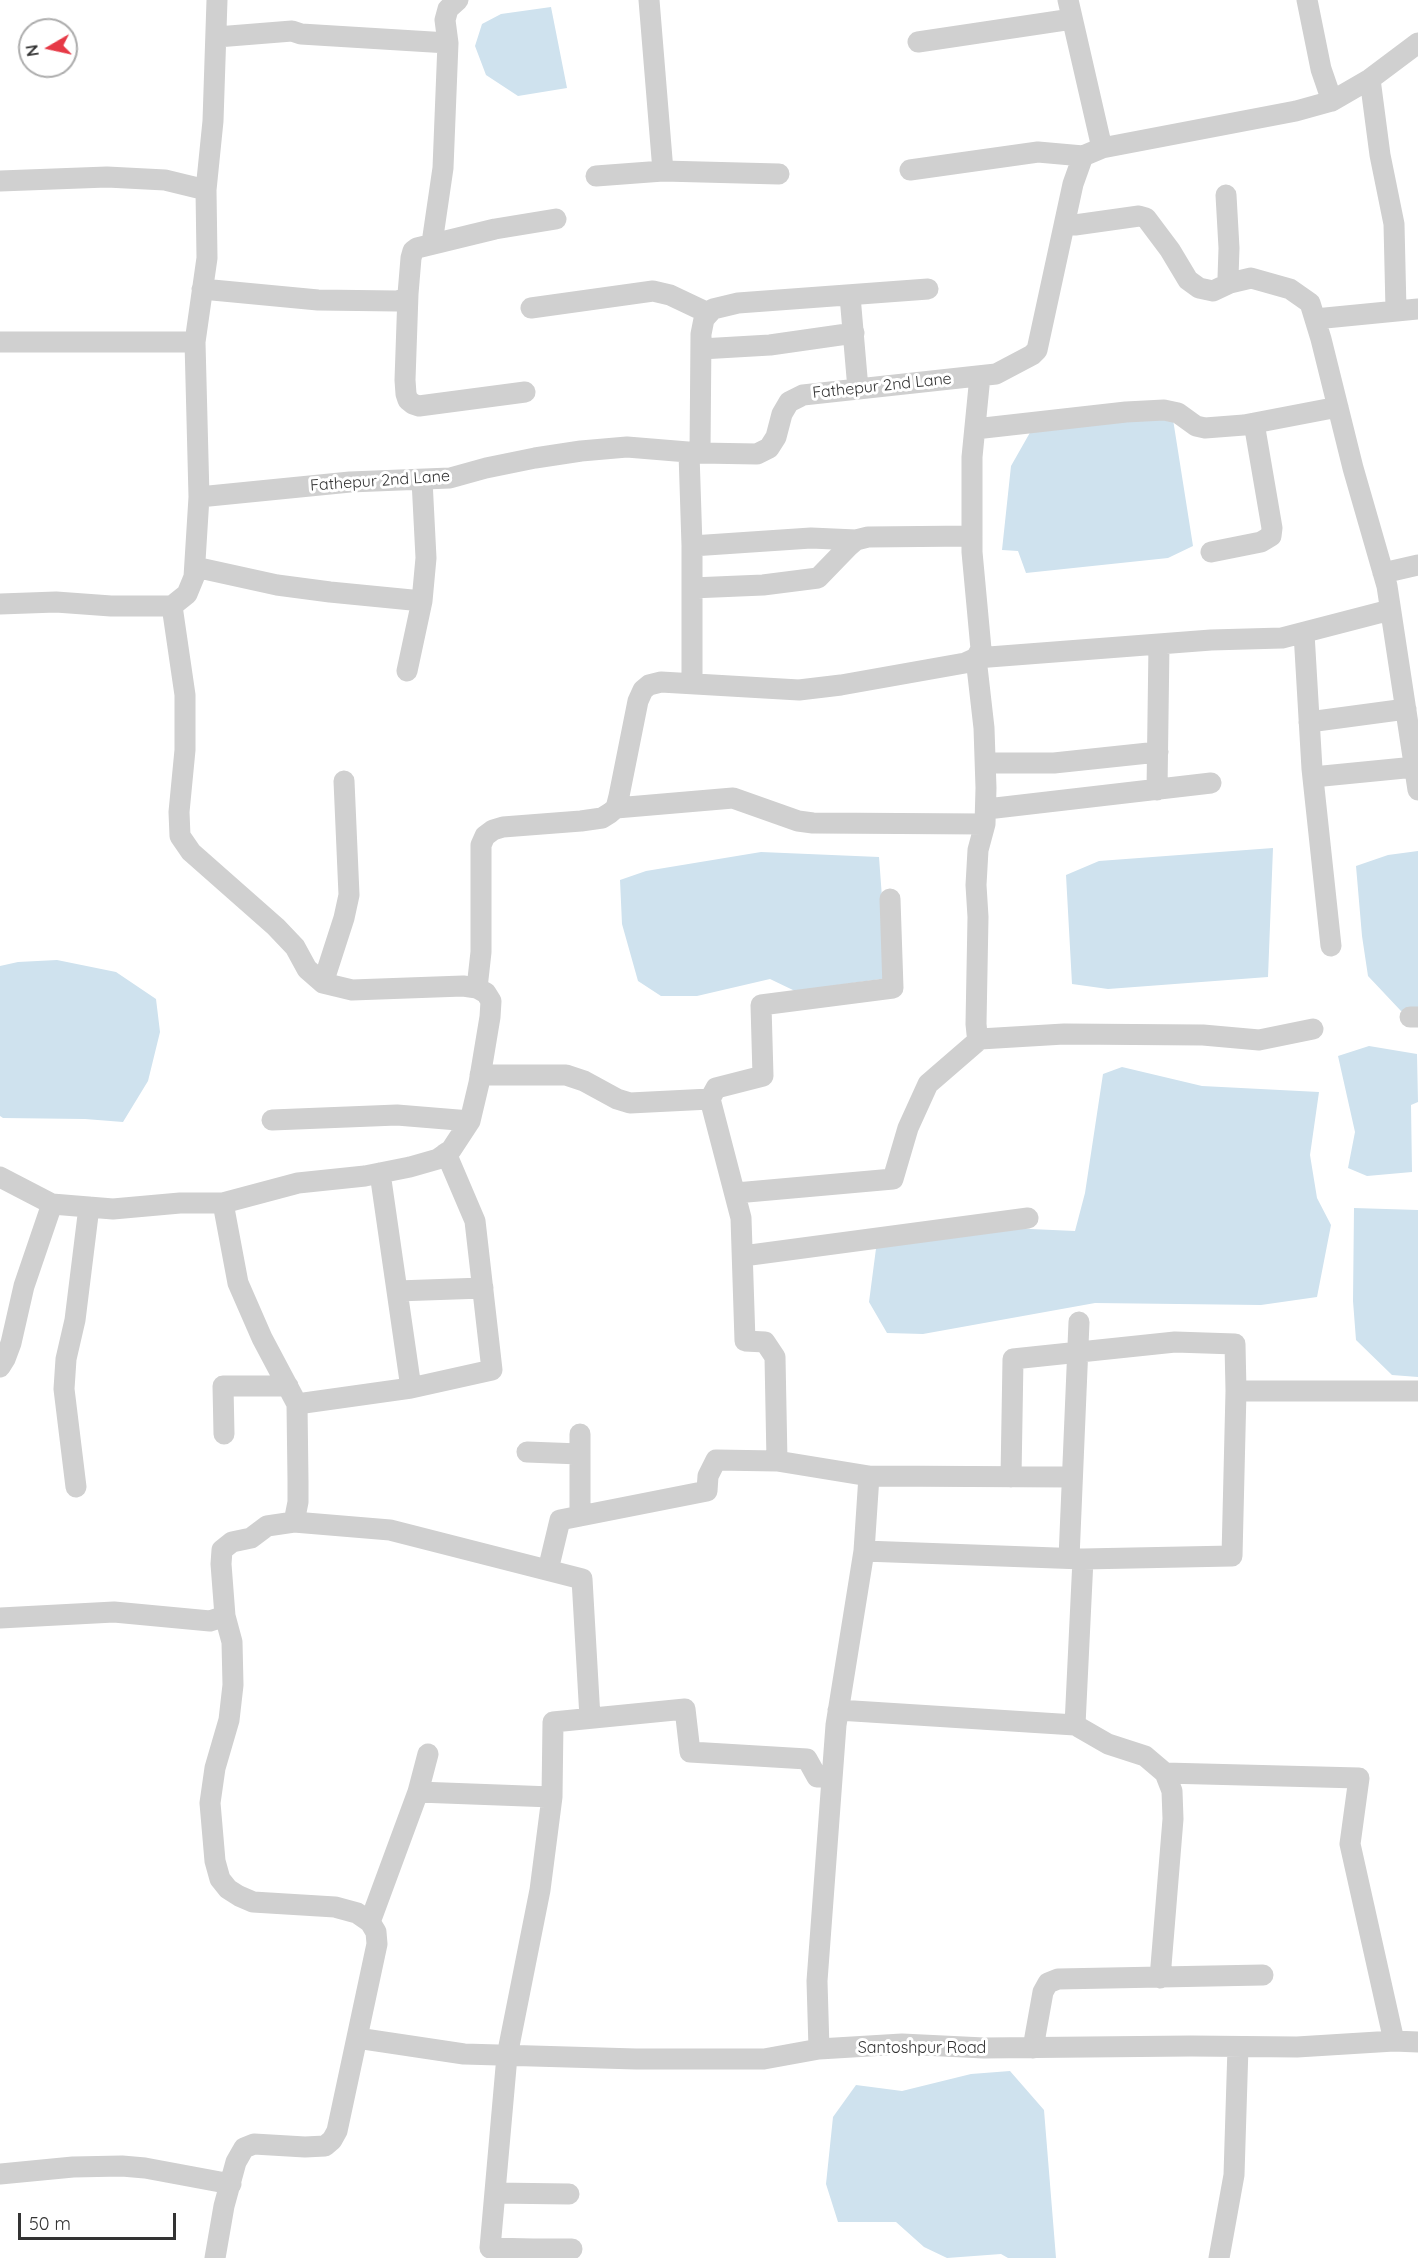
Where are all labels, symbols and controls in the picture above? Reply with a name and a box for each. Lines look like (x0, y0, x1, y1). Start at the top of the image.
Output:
north arrow (18, 18, 78, 78)
text: N (21, 43, 43, 58)
street label: Fathepur 2nd Lane (811, 369, 953, 403)
street label: Fathepur 2nd Lane (310, 467, 450, 495)
street label: Santoshpur Road (858, 2038, 986, 2058)
scale bar (21, 2201, 178, 2239)
text: 50 m (29, 2212, 71, 2235)

